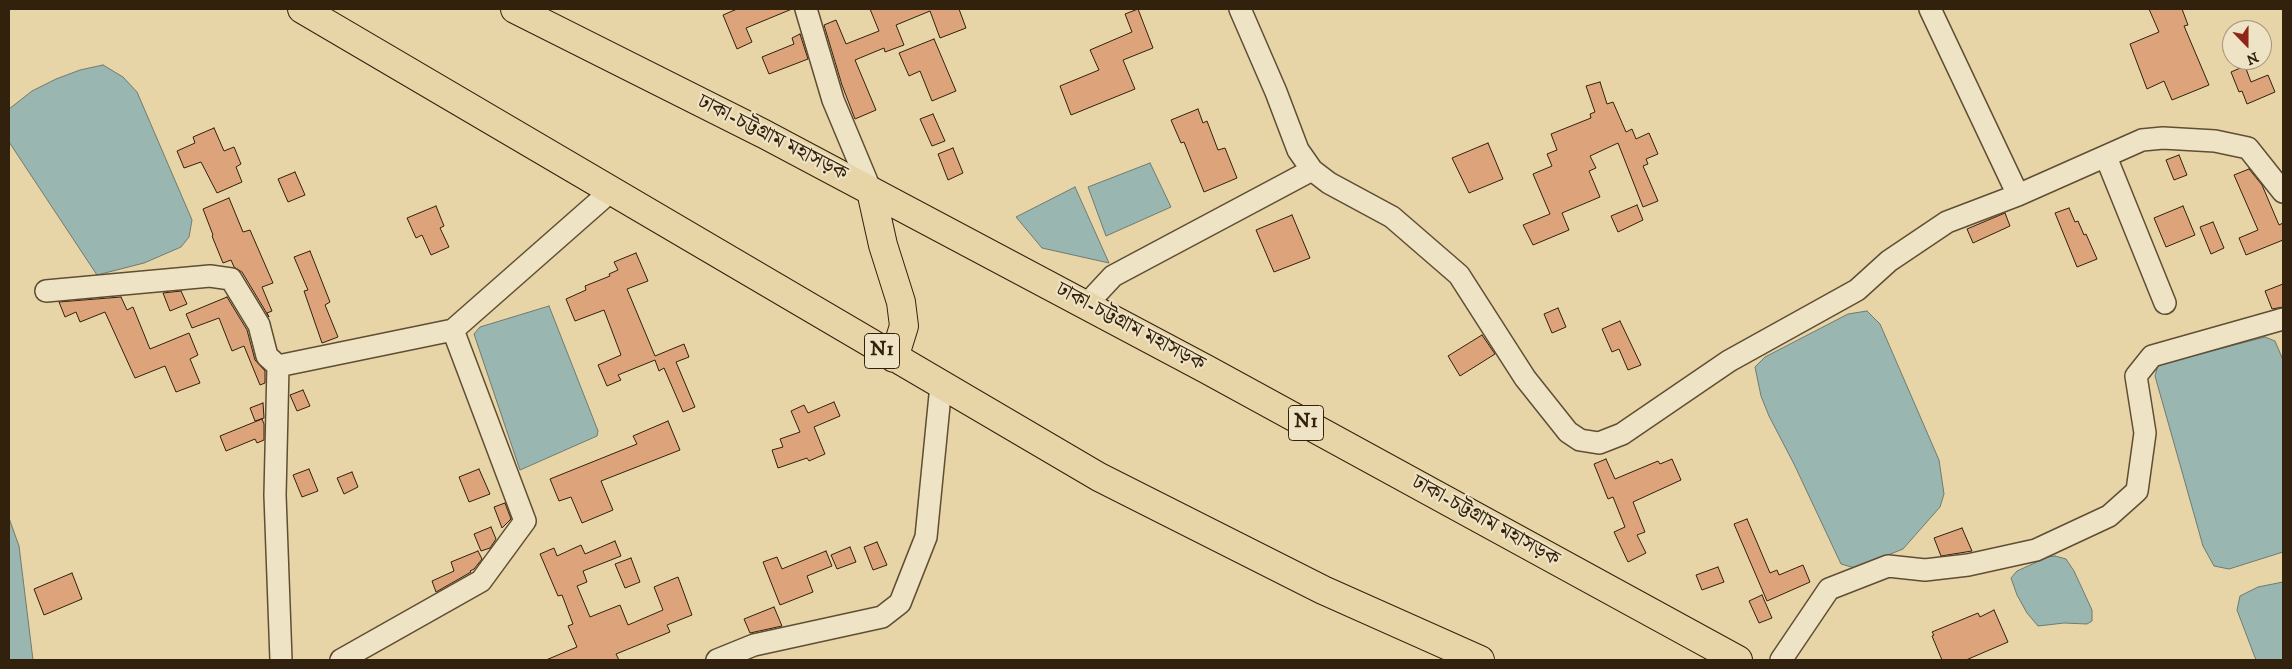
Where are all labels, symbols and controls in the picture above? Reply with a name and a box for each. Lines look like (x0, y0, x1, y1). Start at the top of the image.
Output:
north arrow (2222, 20, 2272, 70)
text: N (2244, 47, 2261, 68)
street label: ঢাকা-চট্টগ্রাম মহাসড়ক (693, 90, 851, 188)
street label: ঢাকা-চট্টগ্রাম মহাসড়ক (1051, 278, 1209, 378)
road number: N1 (864, 334, 900, 368)
road number: N1 (1288, 406, 1324, 440)
street label: ঢাকা-চট্টগ্রাম মহাসড়ক (1407, 471, 1563, 573)

